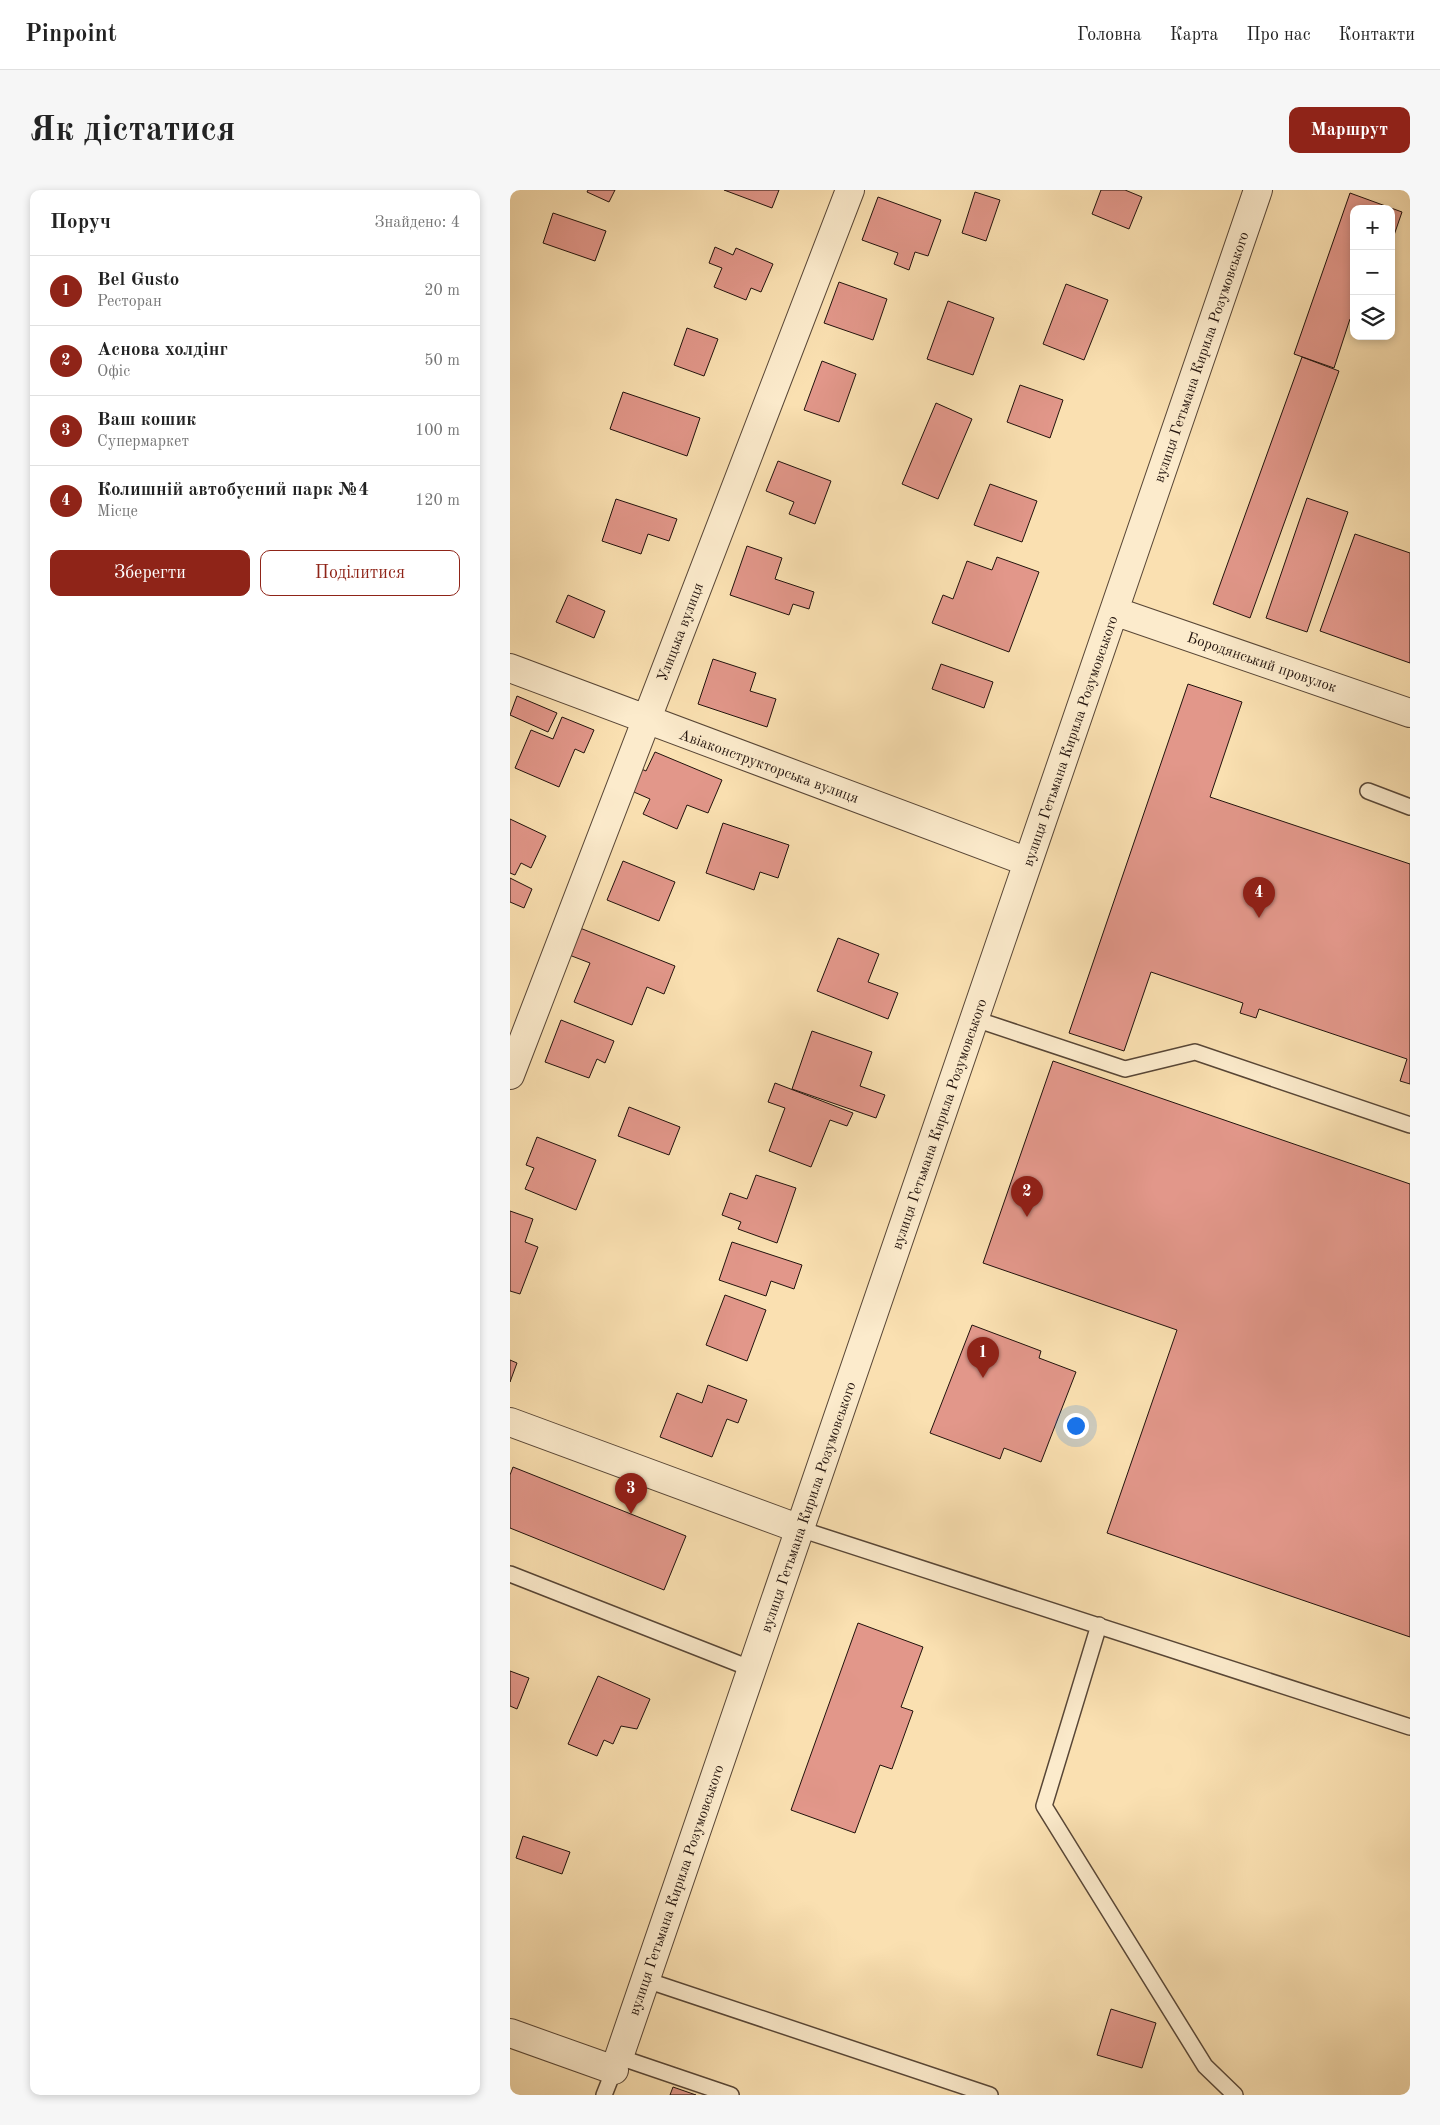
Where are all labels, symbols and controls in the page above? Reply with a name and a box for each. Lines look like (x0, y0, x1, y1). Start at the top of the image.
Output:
text: Pinpoint (25, 23, 117, 47)
text: Головна (1077, 26, 1142, 44)
text: Карта (1170, 26, 1218, 44)
text: Про нас (1246, 26, 1311, 44)
text: Контакти (1339, 26, 1415, 44)
button: Маршрут (1289, 107, 1410, 153)
text: Як дістатися (30, 113, 235, 148)
map controls (1350, 205, 1395, 340)
button: + (1350, 205, 1395, 250)
text: Поруч (50, 212, 111, 233)
text: Знайдено: 4 (375, 215, 460, 231)
street label: вулиця Гетьмана Кирила Розумовського (1152, 230, 1253, 485)
button: − (1350, 250, 1395, 295)
text: Bel Gusto (97, 271, 179, 290)
text: 1 (61, 283, 71, 299)
text: 20 m (424, 283, 460, 299)
text: Ресторан (97, 294, 162, 310)
button: layers (1350, 295, 1395, 340)
text: Аснова холдінг (97, 341, 228, 360)
text: 2 (61, 353, 71, 369)
text: 50 m (424, 353, 460, 369)
text: Офіс (97, 364, 130, 380)
text: Ваш кошик (97, 411, 196, 430)
text: 3 (61, 423, 71, 439)
text: 100 m (415, 423, 460, 439)
text: Супермаркет (97, 434, 189, 450)
text: Колишній автобусний парк №4 (97, 481, 369, 500)
text: 4 (61, 493, 71, 509)
text: 120 m (415, 493, 460, 509)
text: Місце (97, 504, 138, 520)
button: Зберегти (50, 550, 250, 596)
button: Поділитися (260, 550, 460, 596)
street label: Улицька вулиця (656, 581, 707, 684)
street label: вулиця Гетьмана Кирила Розумовського (1021, 614, 1122, 869)
street label: Бородянський провулок (1185, 631, 1339, 696)
street label: Авіаконструкторська вулиця (677, 728, 860, 807)
pin: 4 (1243, 877, 1275, 918)
street label: вулиця Гетьмана Кирила Розумовського (890, 997, 991, 1252)
pin: 2 (1011, 1176, 1043, 1217)
pin: 1 (967, 1337, 999, 1378)
street label: вулиця Гетьмана Кирила Розумовського (759, 1380, 860, 1635)
your location (1063, 1413, 1089, 1439)
pin: 3 (615, 1473, 647, 1514)
street label: вулиця Гетьмана Кирила Розумовського (627, 1763, 728, 2018)

